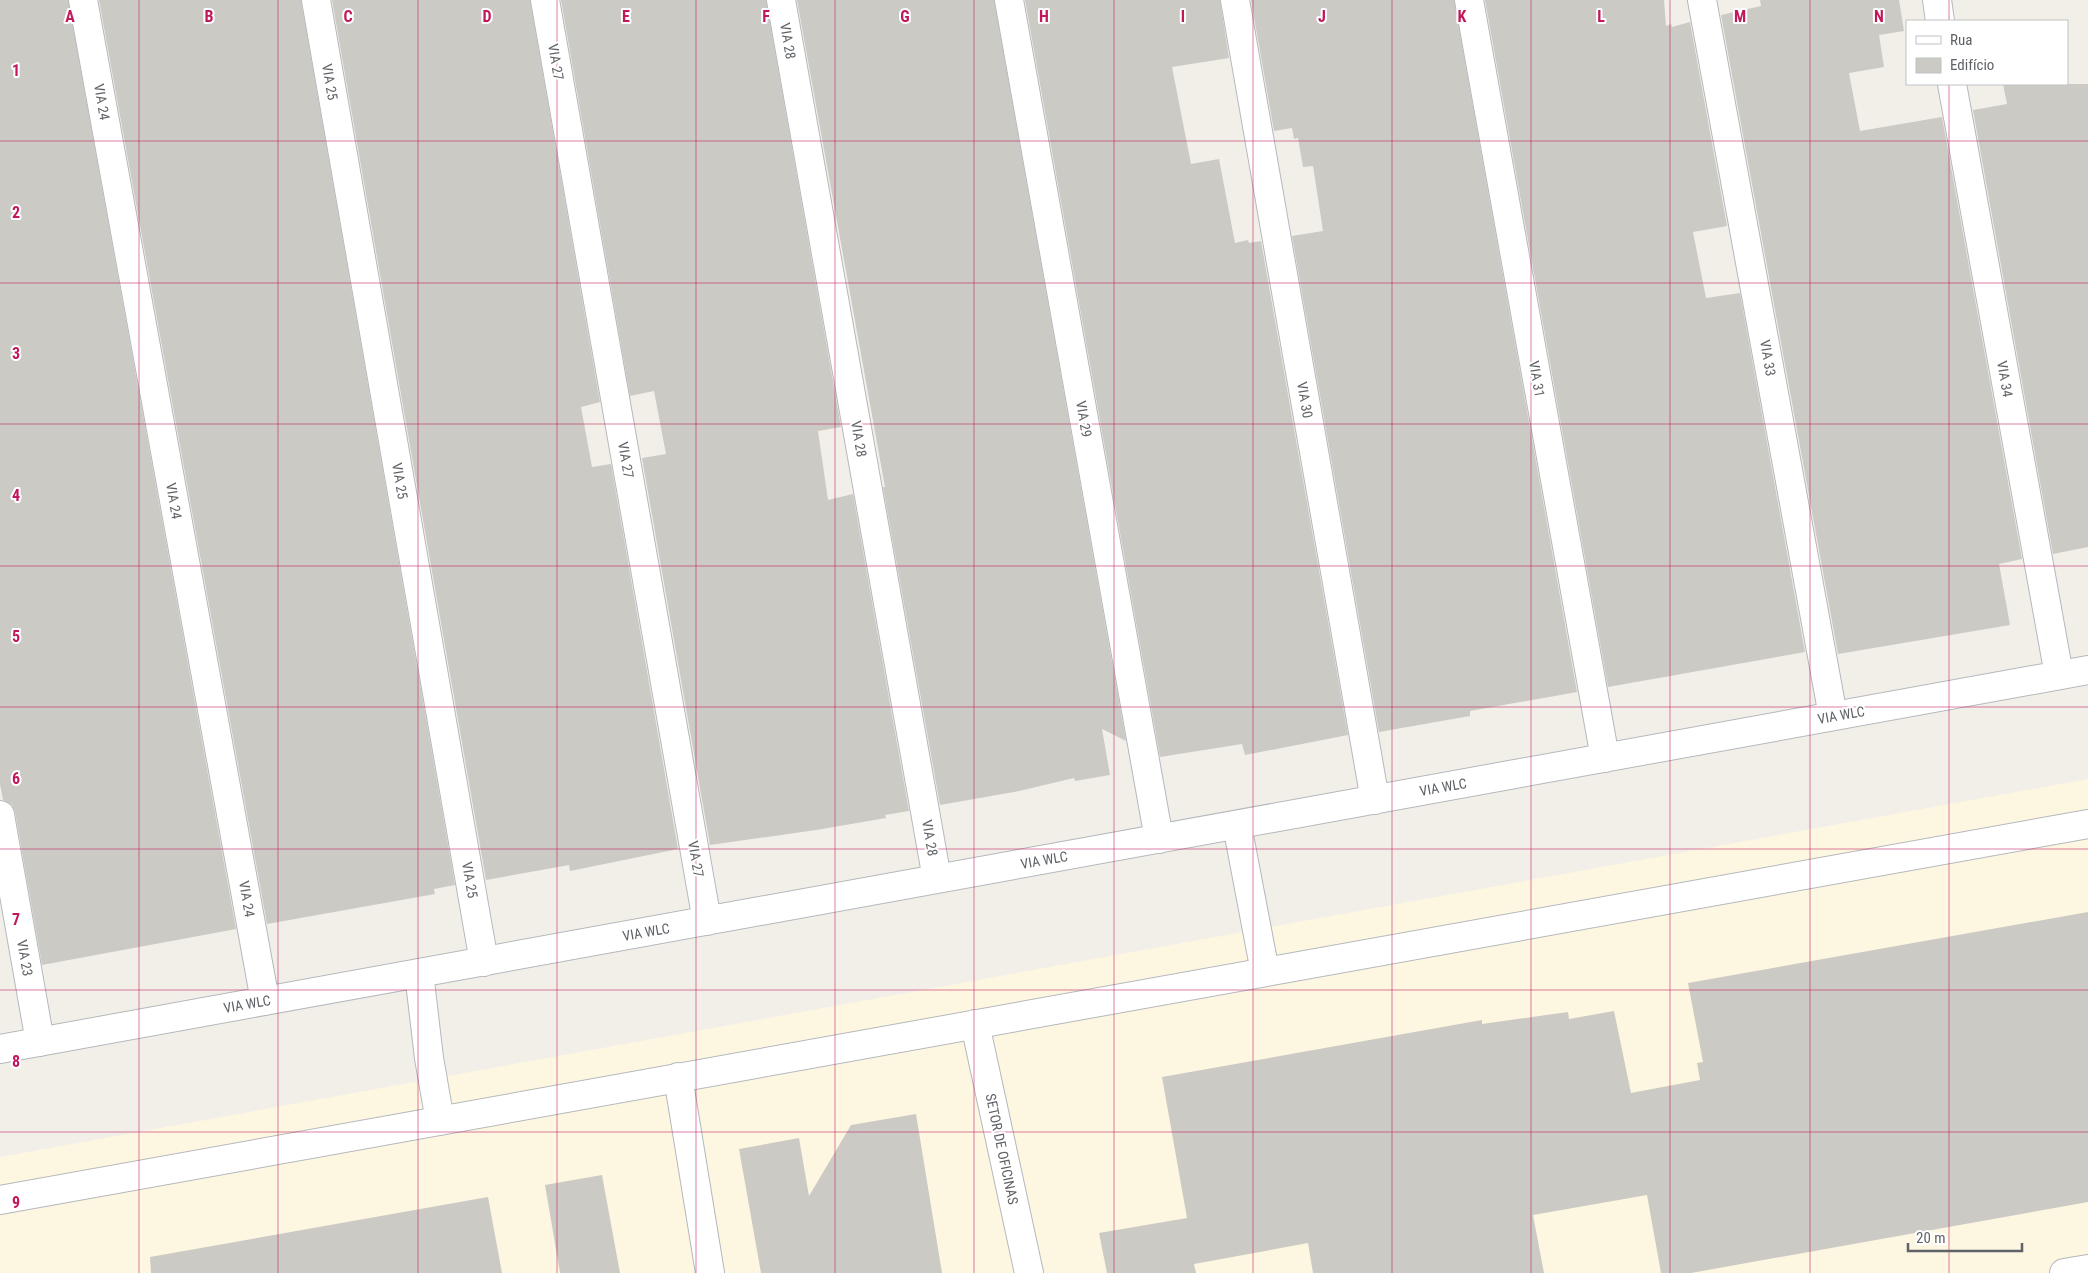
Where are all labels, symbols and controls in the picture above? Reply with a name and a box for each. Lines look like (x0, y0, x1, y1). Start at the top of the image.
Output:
text: A (65, 7, 75, 26)
text: B (205, 7, 214, 26)
text: C (343, 7, 353, 26)
text: D (482, 7, 492, 26)
text: E (622, 7, 630, 26)
text: F (762, 7, 770, 26)
text: G (900, 7, 910, 26)
text: H (1039, 7, 1049, 26)
text: I (1181, 7, 1185, 26)
text: J (1318, 7, 1326, 26)
text: K (1458, 7, 1467, 26)
text: L (1597, 7, 1605, 26)
text: M (1734, 7, 1746, 26)
text: N (1874, 7, 1884, 26)
legend (1906, 20, 2068, 85)
street label: VIA 28 (777, 22, 799, 60)
text: Rua (1950, 31, 1972, 49)
street label: VIA 27 (545, 43, 567, 81)
text: Edifício (1950, 56, 1994, 74)
text: 1 (12, 61, 20, 80)
street label: VIA 25 (319, 63, 341, 101)
street label: VIA 24 (91, 83, 113, 121)
text: 2 (12, 203, 20, 222)
street label: VIA 33 (1757, 339, 1779, 377)
text: 3 (12, 344, 20, 363)
street label: VIA 31 (1526, 360, 1548, 398)
street label: VIA 34 (1994, 360, 2016, 398)
street label: VIA 30 (1294, 381, 1316, 419)
street label: VIA 29 (1073, 400, 1095, 438)
street label: VIA 28 (848, 420, 870, 458)
street label: VIA 27 (615, 441, 637, 479)
street label: VIA 25 (389, 462, 411, 500)
street label: VIA 24 (163, 482, 185, 520)
text: 4 (12, 486, 20, 505)
text: 5 (12, 627, 20, 646)
street label: VIA WLC (1816, 703, 1866, 727)
text: 6 (12, 769, 20, 788)
street label: VIA WLC (1418, 775, 1468, 799)
street label: VIA 28 (919, 819, 941, 857)
street label: VIA 27 (685, 840, 707, 878)
street label: VIA WLC (1019, 848, 1069, 872)
street label: VIA 25 (459, 861, 481, 899)
street label: VIA 24 (236, 880, 258, 918)
text: 7 (12, 910, 20, 929)
street label: VIA WLC (621, 920, 671, 944)
street label: VIA 23 (14, 939, 36, 977)
street label: VIA WLC (222, 992, 272, 1016)
text: 8 (12, 1052, 20, 1071)
street label: SETOR DE OFICINAS (982, 1092, 1022, 1206)
text: 9 (12, 1193, 20, 1212)
scale bar (1908, 1220, 2022, 1252)
text: 20 m (1916, 1229, 1946, 1247)

